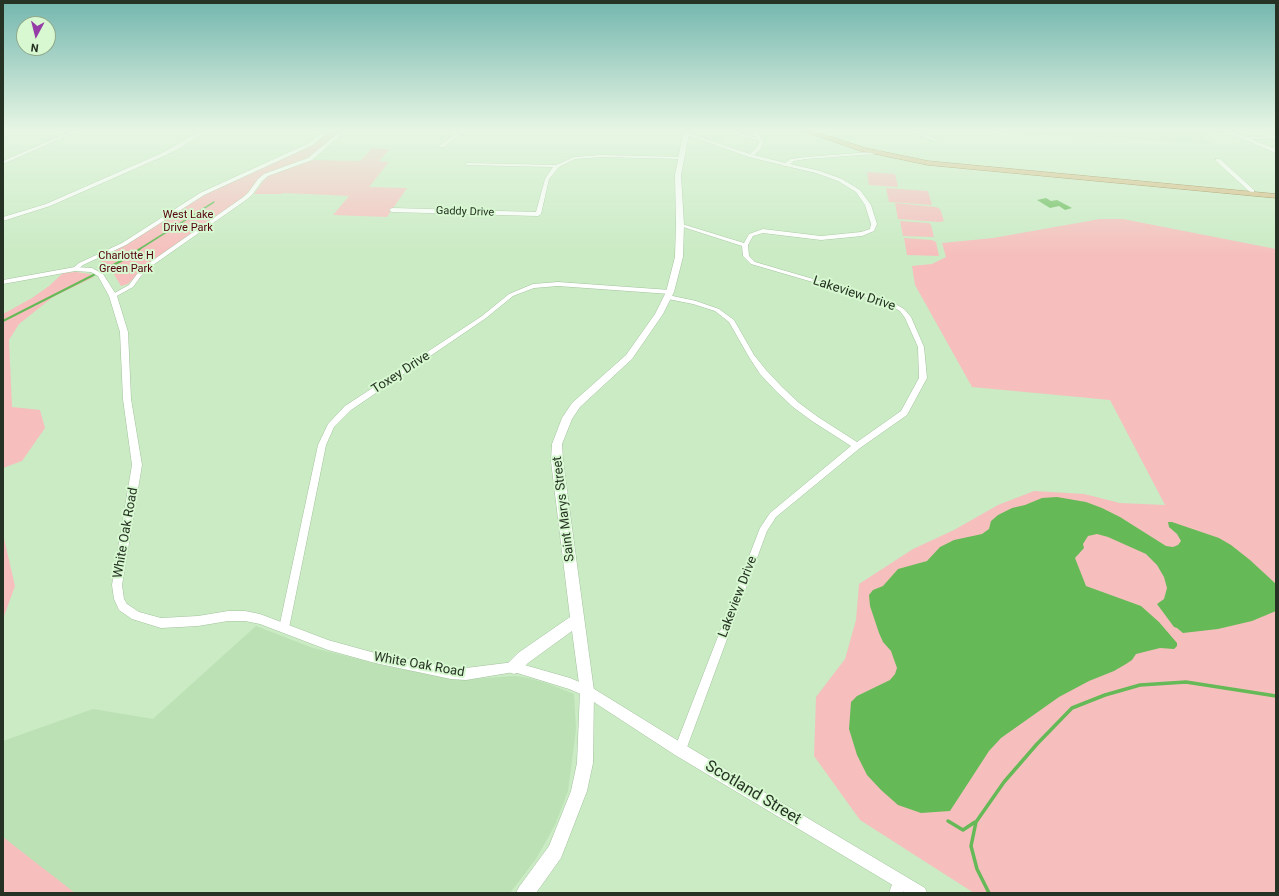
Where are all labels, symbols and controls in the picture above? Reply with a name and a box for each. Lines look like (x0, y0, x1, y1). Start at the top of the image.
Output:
north arrow (16, 16, 56, 56)
text: N (30, 40, 39, 54)
street label: Gaddy Drive (436, 204, 494, 220)
park label: West Lake Drive Park (163, 208, 213, 234)
park label: Charlotte H Green Park (98, 249, 154, 275)
street label: Lakeview Drive (811, 273, 897, 315)
street label: Toxey Drive (369, 348, 433, 398)
street label: Saint Marys Street (550, 455, 578, 563)
street label: White Oak Road (110, 486, 142, 580)
street label: Lakeview Drive (715, 554, 761, 640)
street label: White Oak Road (372, 649, 466, 681)
street label: Scotland Street (701, 757, 805, 829)

